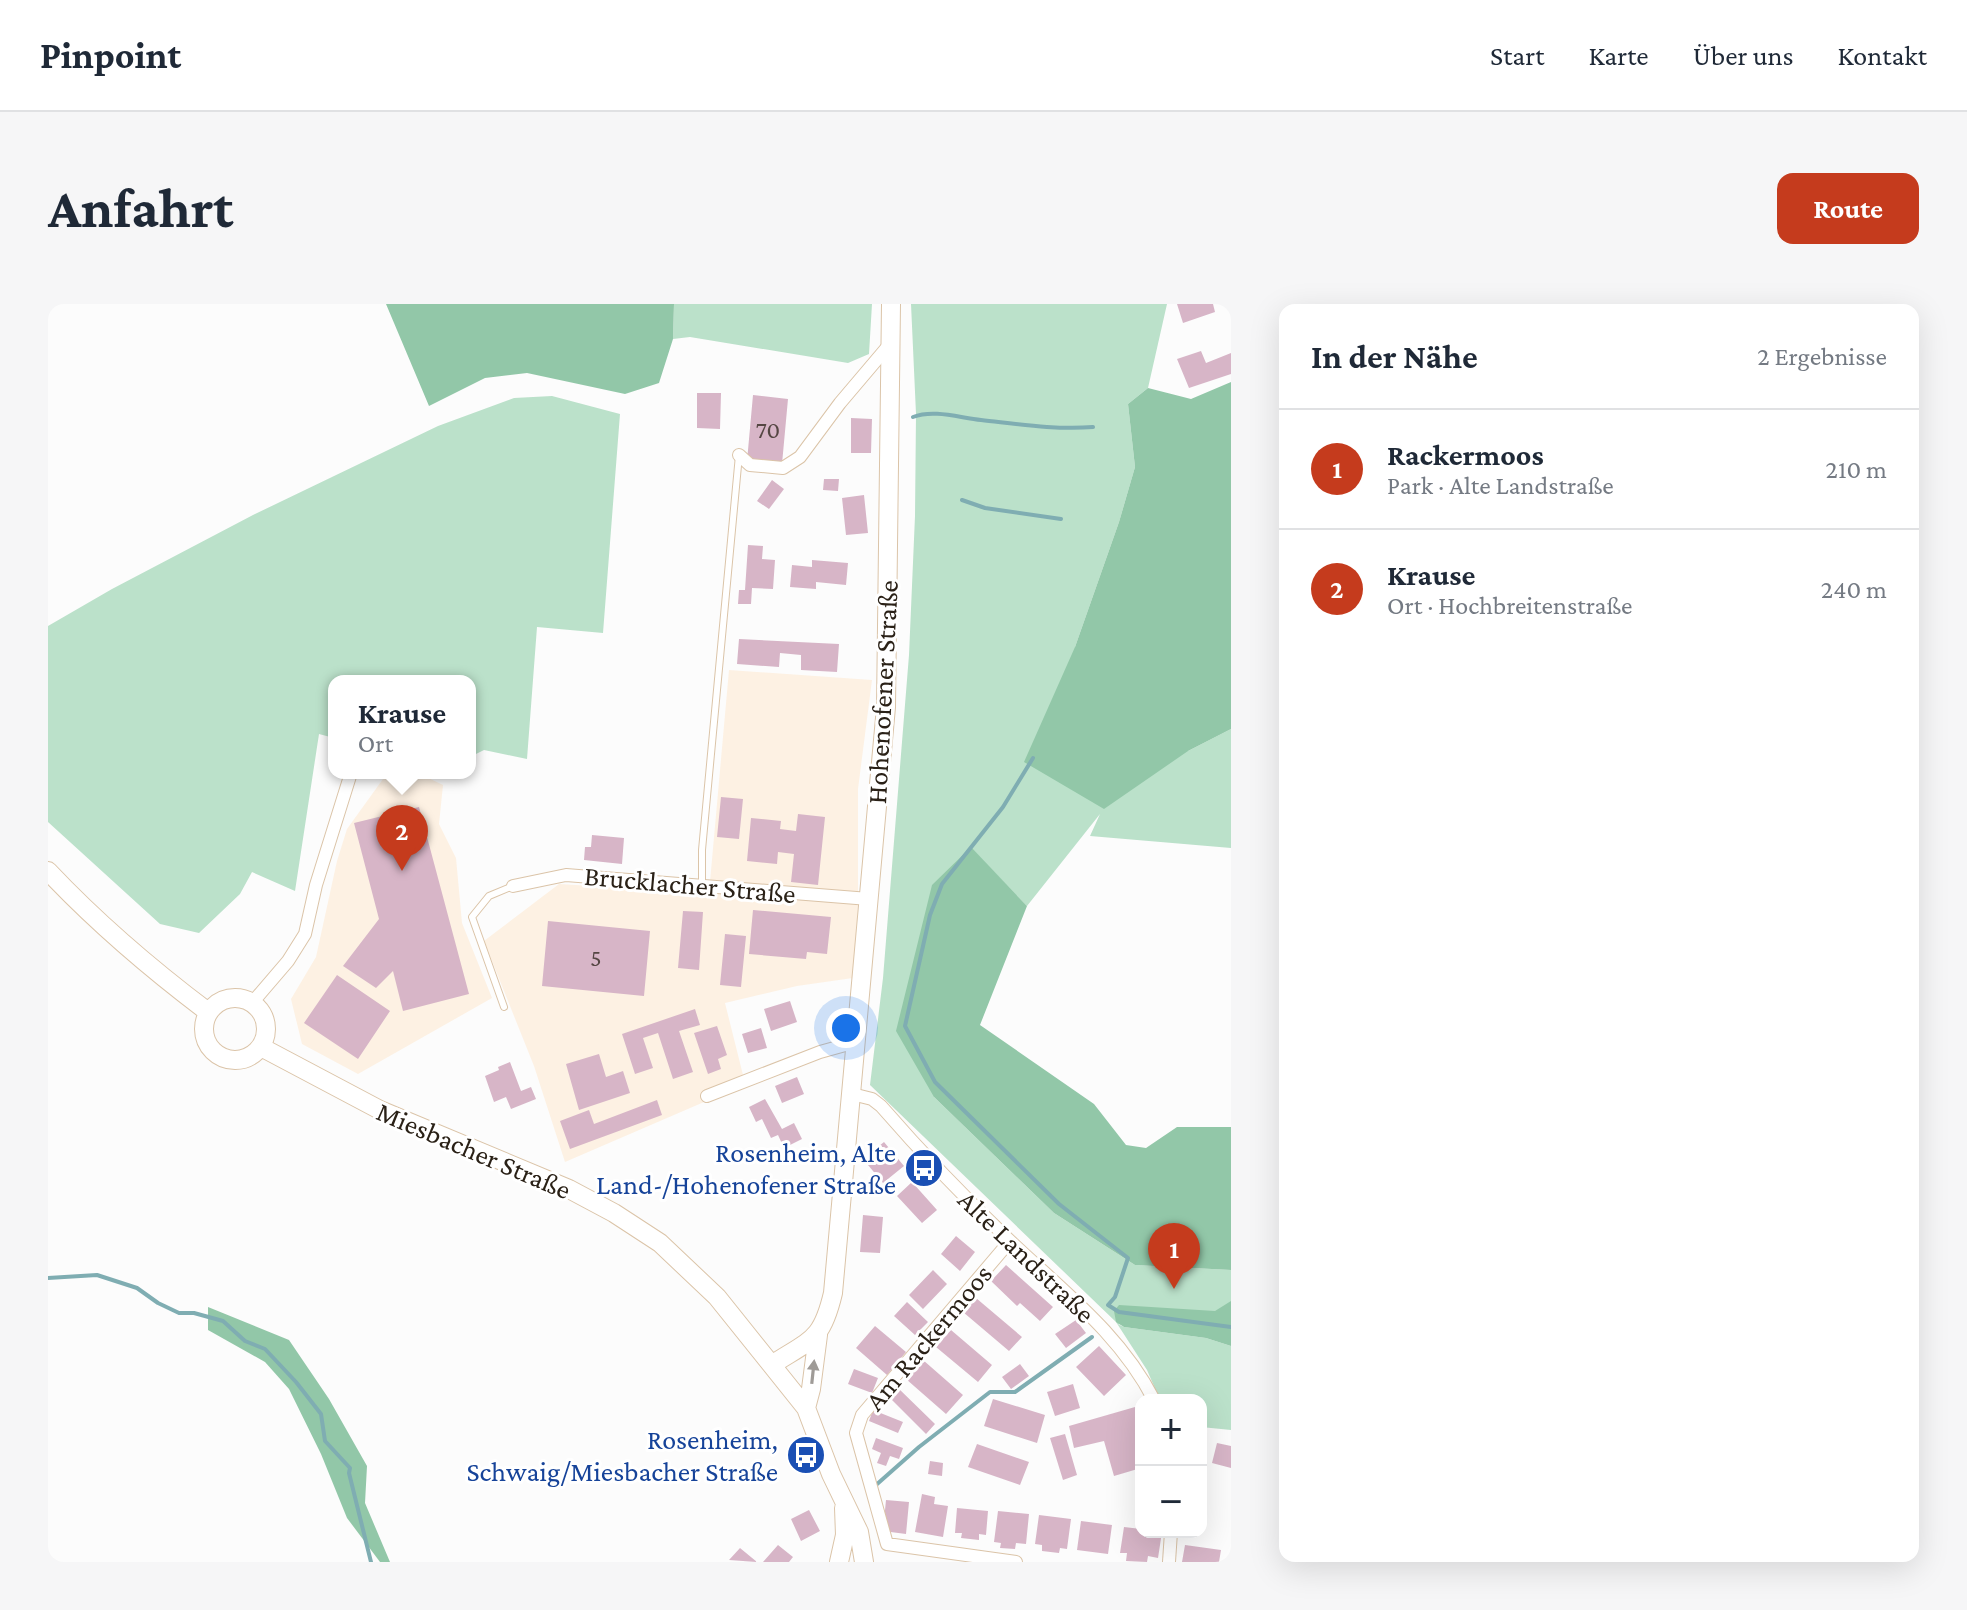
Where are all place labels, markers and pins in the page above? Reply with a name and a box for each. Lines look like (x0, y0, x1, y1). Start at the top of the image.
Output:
pin: 2 (376, 805, 428, 871)
place label: Rosenheim, Alte Land-/Hohenofener Straße (596, 1137, 896, 1200)
bus stop icon: Rosenheim, Alte Land-/Hohenofener Straße (903, 1147, 945, 1189)
pin: 1 (1148, 1223, 1200, 1289)
place label: Rosenheim, Schwaig/Miesbacher Straße (466, 1424, 778, 1487)
bus stop icon: Rosenheim, Schwaig/Miesbacher Straße (785, 1434, 827, 1476)

